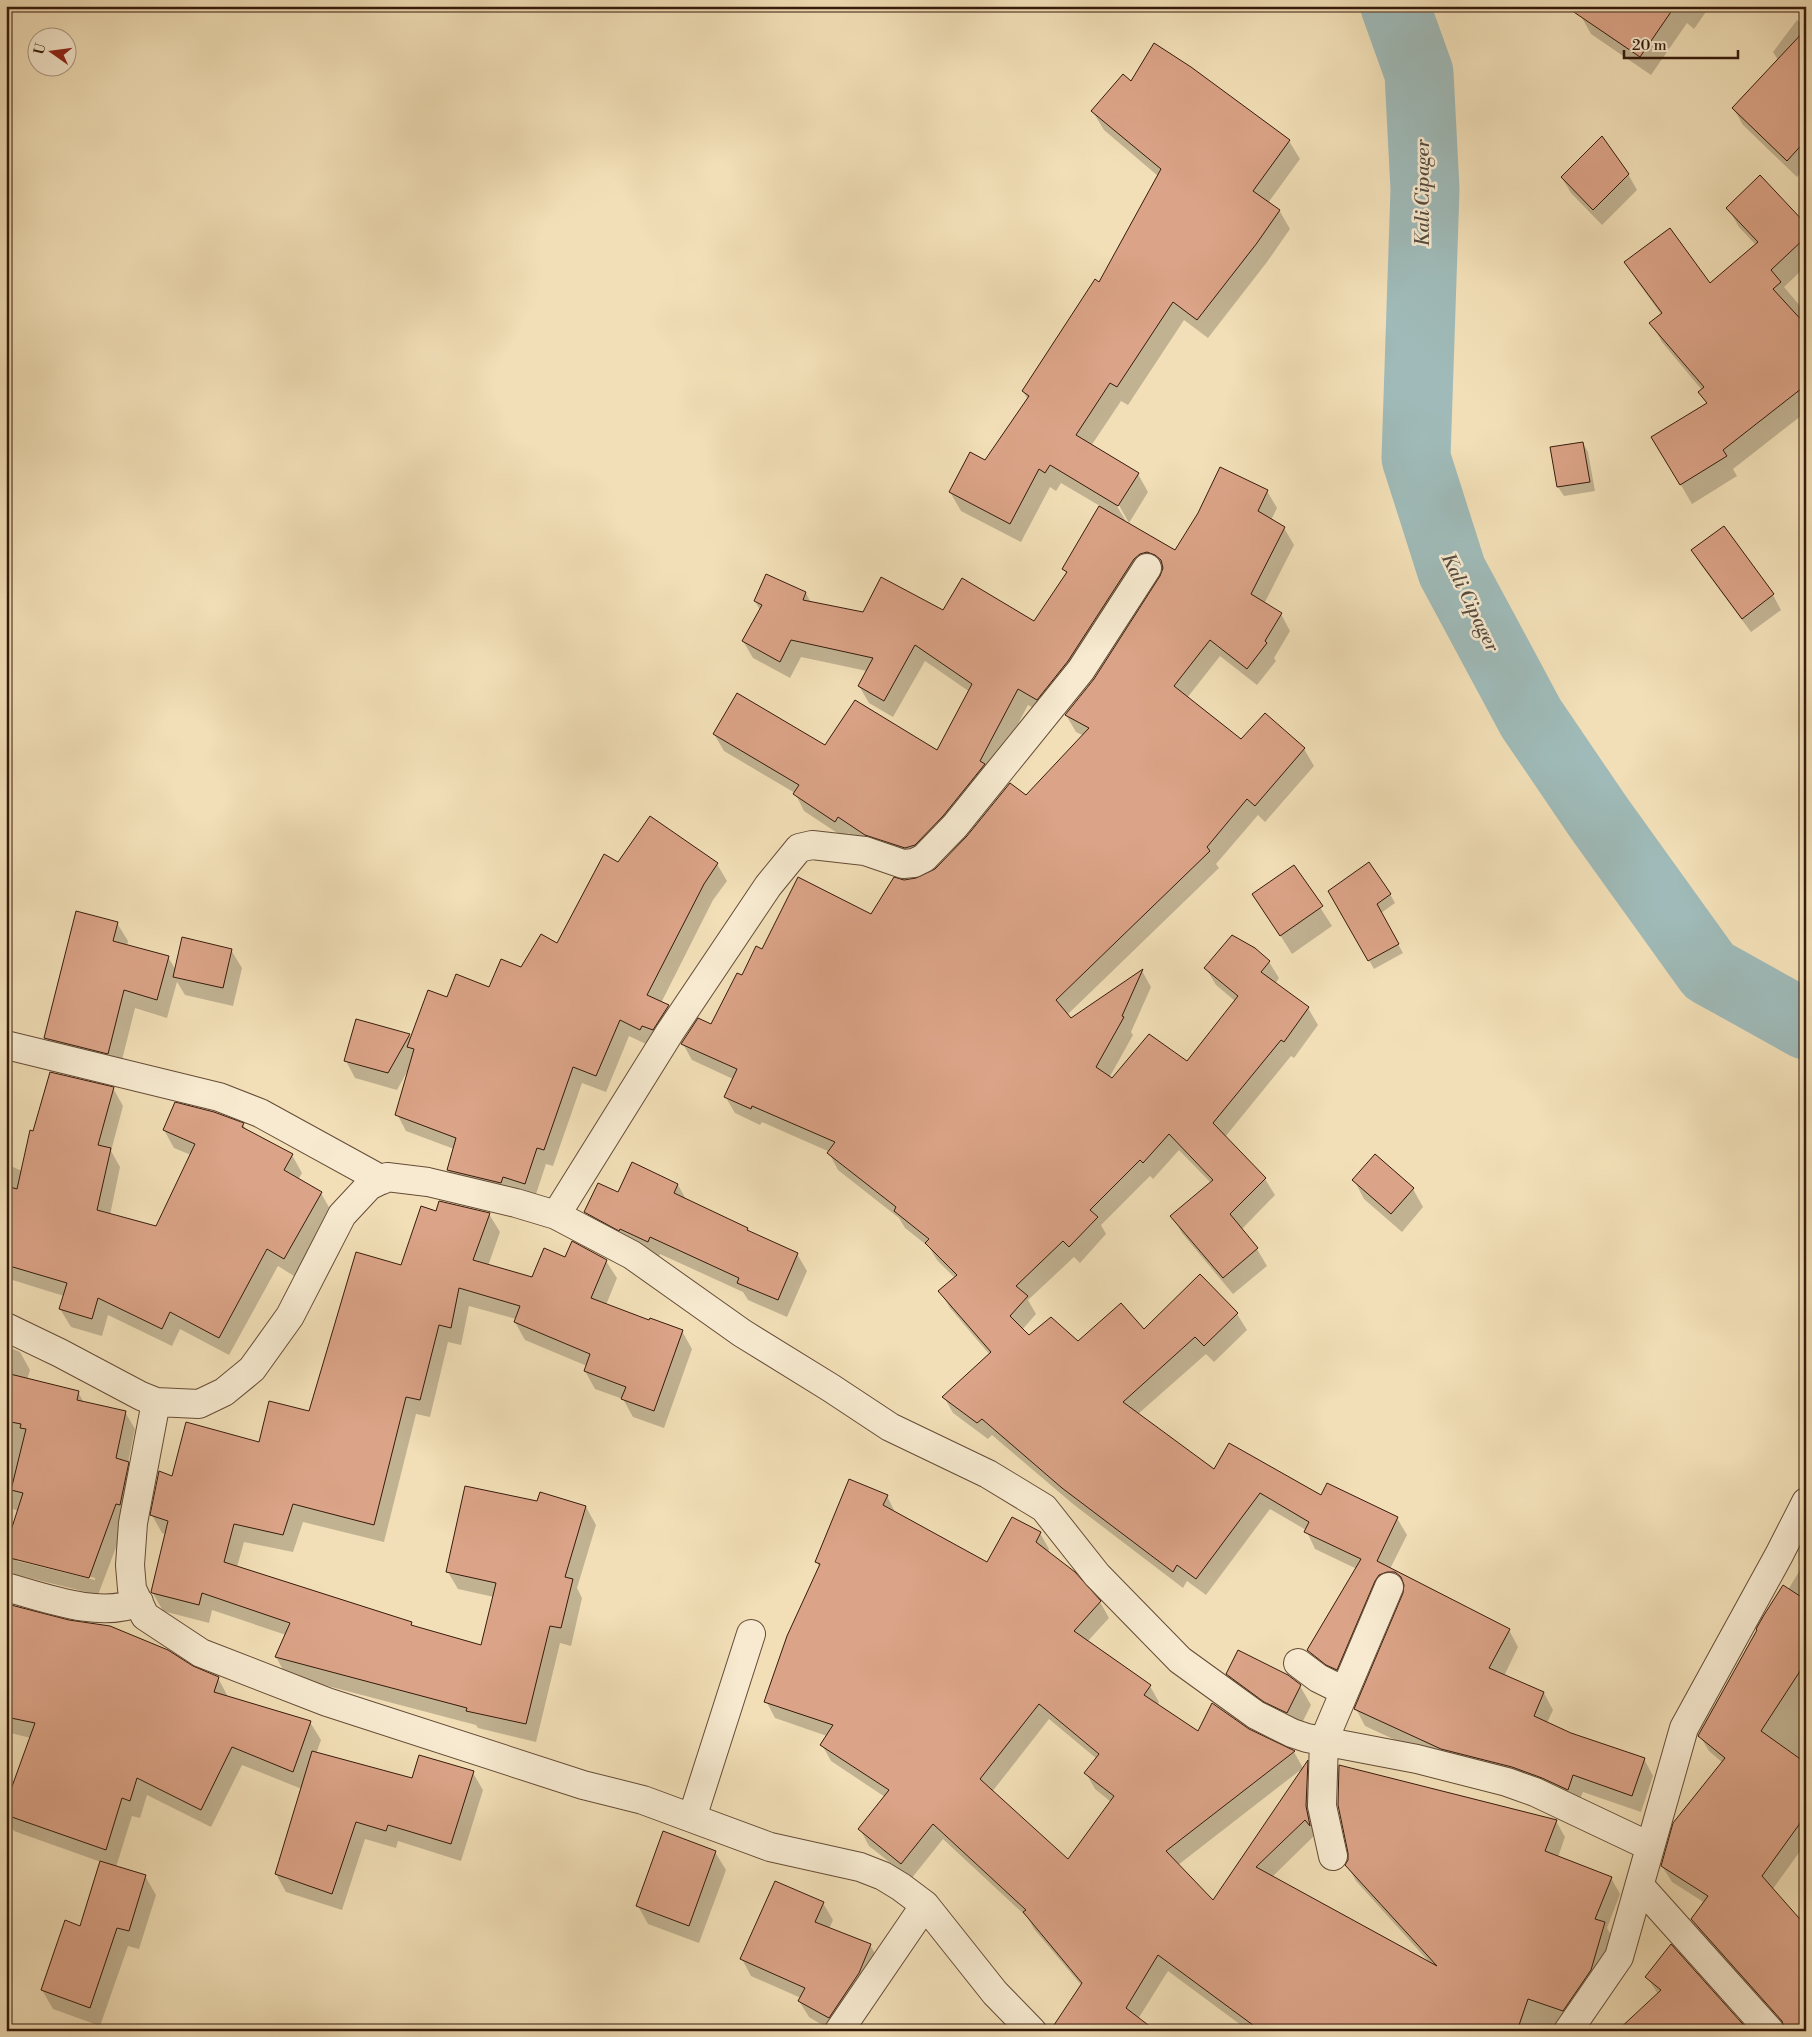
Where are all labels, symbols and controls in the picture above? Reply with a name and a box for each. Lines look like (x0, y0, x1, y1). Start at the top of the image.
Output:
north arrow (28, 28, 78, 78)
scale bar (1624, 28, 1738, 60)
text: 20 m (1632, 36, 1667, 55)
text: U (30, 42, 50, 57)
water label: Kali Cipager (1411, 139, 1435, 247)
water label: Kali Cipager (1436, 549, 1505, 657)

